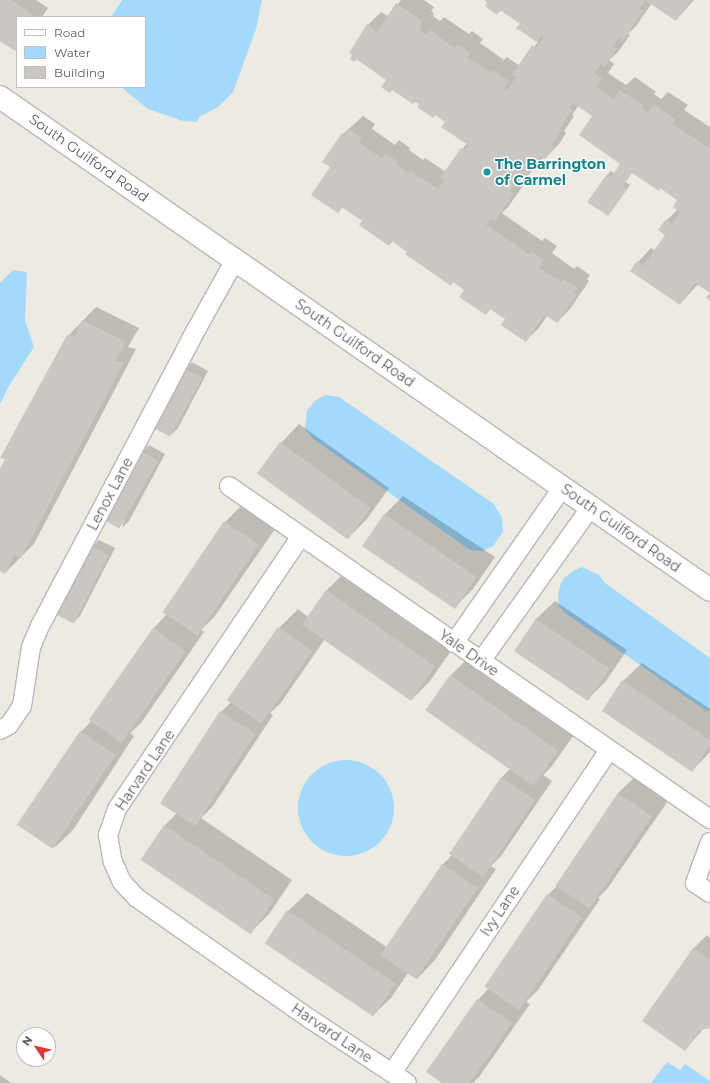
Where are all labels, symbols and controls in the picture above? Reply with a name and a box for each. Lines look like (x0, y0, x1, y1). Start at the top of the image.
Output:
legend (16, 16, 146, 88)
text: Road (54, 25, 85, 40)
text: Water (54, 45, 90, 60)
text: Building (54, 65, 105, 80)
street label: South Guilford Road (26, 110, 152, 206)
place label: The Barrington of Carmel (495, 156, 606, 188)
marker: The Barrington of Carmel (482, 167, 492, 177)
street label: South Guilford Road (292, 295, 418, 391)
street label: Lenox Lane (84, 455, 136, 533)
street label: South Guilford Road (558, 480, 684, 576)
street label: Yale Drive (436, 626, 502, 680)
street label: Harvard Lane (112, 726, 178, 814)
street label: Ivy Lane (477, 883, 523, 939)
street label: Harvard Lane (288, 1000, 376, 1066)
north arrow (16, 1027, 56, 1067)
text: N (19, 1033, 35, 1048)

